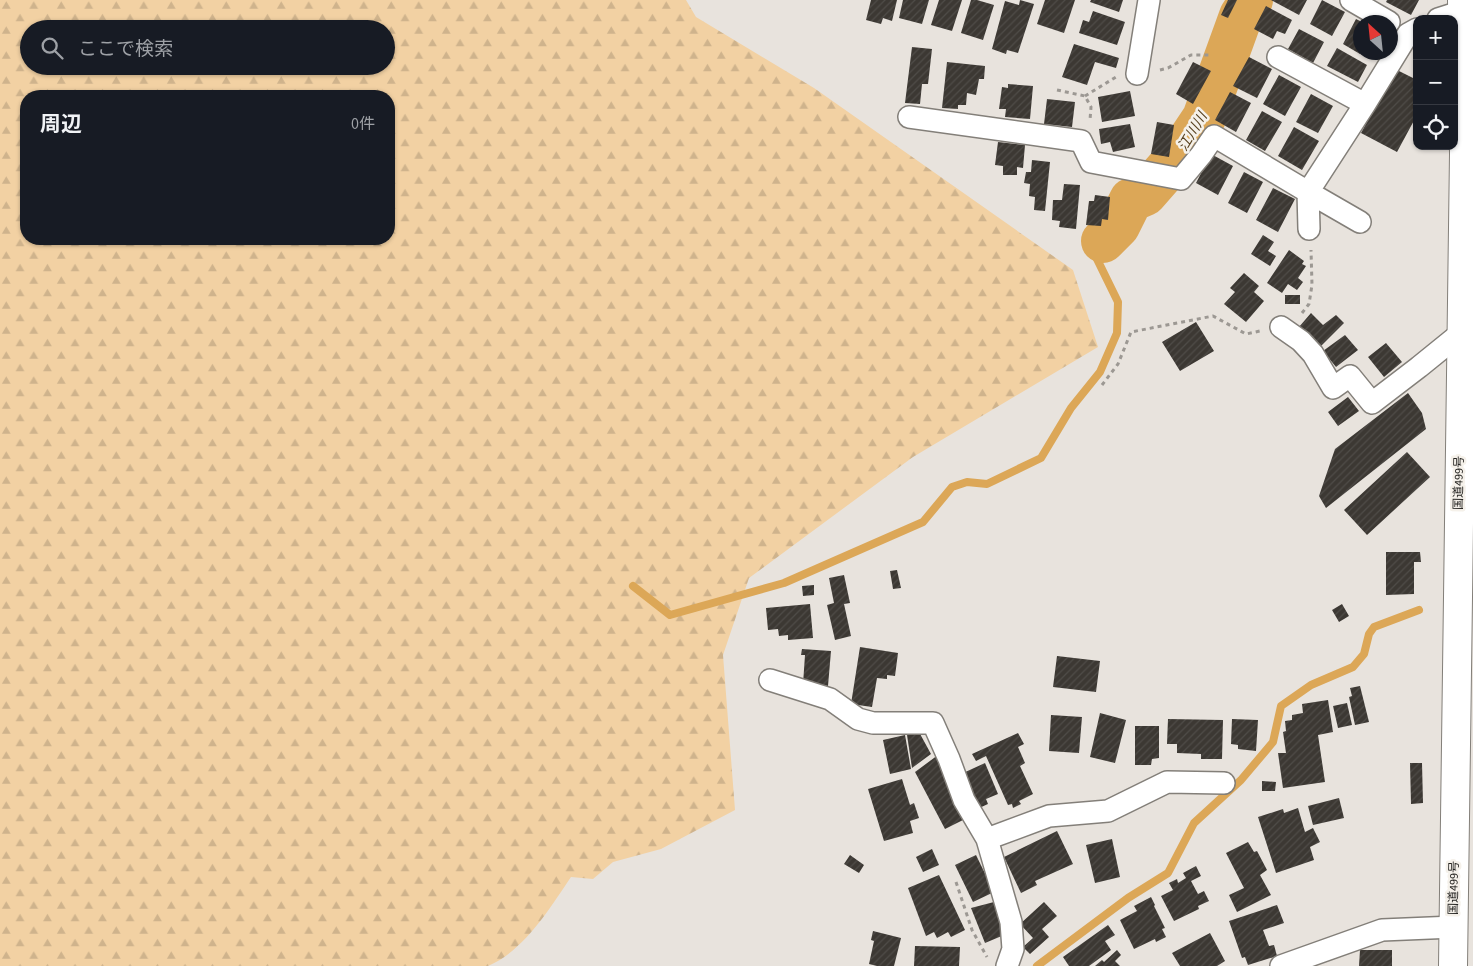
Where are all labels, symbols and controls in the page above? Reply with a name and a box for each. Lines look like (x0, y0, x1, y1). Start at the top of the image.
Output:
north arrow (1353, 15, 1398, 60)
map controls (1413, 15, 1458, 150)
button: + (1413, 15, 1458, 60)
search box (20, 20, 395, 75)
icon: search (38, 34, 66, 62)
text: ここで検索 (78, 36, 173, 63)
button: − (1413, 60, 1458, 105)
button: locate (1413, 105, 1458, 150)
water label: 江川川 (1174, 107, 1213, 155)
text: 周辺 (40, 109, 82, 139)
text: 0件 (351, 113, 375, 135)
street label: 国道499号 (1450, 456, 1468, 510)
street label: 国道499号 (1445, 861, 1463, 915)

